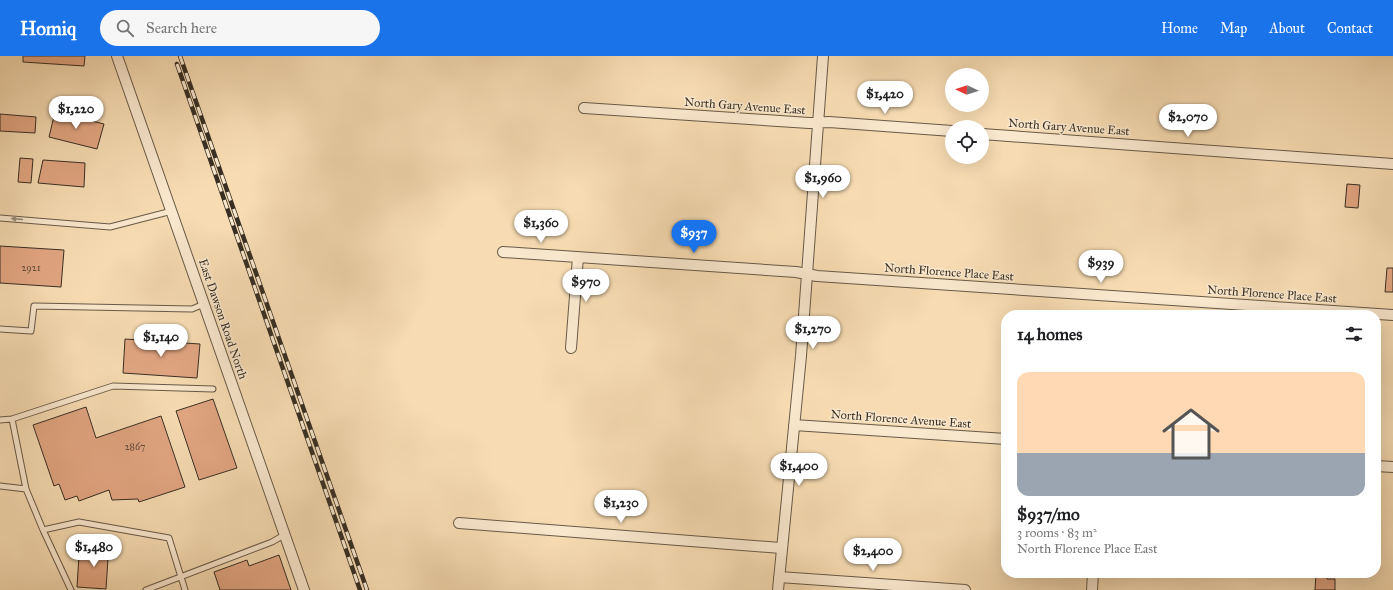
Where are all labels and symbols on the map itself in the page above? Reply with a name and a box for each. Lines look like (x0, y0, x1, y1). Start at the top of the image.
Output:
north arrow (945, 68, 989, 112)
pin: $1,420 (852, 81, 918, 115)
street label: North Gary Avenue East (684, 95, 807, 117)
pin: $1,220 (43, 96, 109, 130)
pin: $2,070 (1155, 104, 1221, 138)
street label: North Gary Avenue East (1008, 116, 1131, 138)
pin: $1,960 (790, 165, 856, 199)
pin: $1,360 (508, 210, 574, 244)
one-way arrow (11, 216, 23, 223)
pin: $937 (670, 220, 718, 254)
pin: $939 (1077, 250, 1125, 284)
street label: East Dawson Road North (196, 257, 250, 381)
street label: North Florence Place East (884, 260, 1015, 284)
house number: 2921 (21, 262, 41, 274)
pin: $970 (562, 269, 610, 303)
street label: North Florence Place East (1207, 282, 1338, 306)
pin: $1,270 (780, 316, 846, 350)
pin: $1,140 (128, 324, 194, 358)
street label: North Florence Avenue East (830, 407, 972, 431)
house number: 2867 (125, 441, 145, 453)
pin: $1,400 (766, 453, 832, 487)
pin: $1,230 (588, 490, 654, 524)
pin: $1,480 (61, 534, 127, 568)
pin: $2,400 (840, 538, 906, 572)

